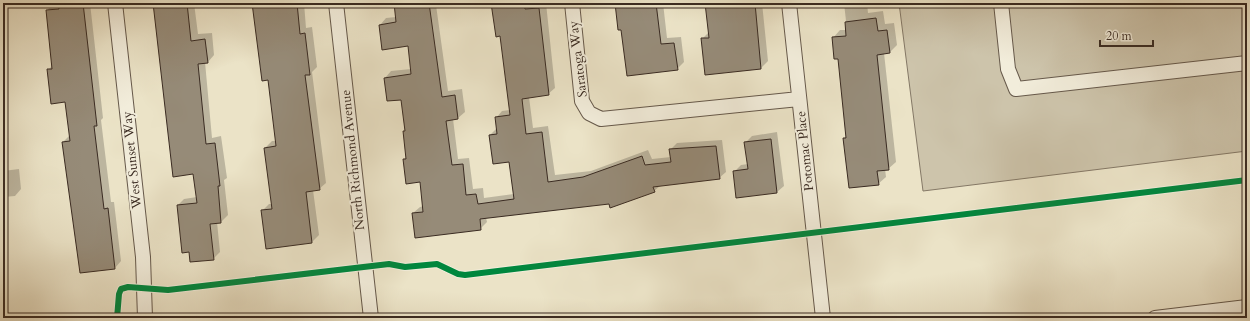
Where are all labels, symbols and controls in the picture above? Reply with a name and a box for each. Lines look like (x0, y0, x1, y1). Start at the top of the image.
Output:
street label: Saratoga Way (564, 20, 592, 98)
scale bar (1100, 22, 1153, 48)
text: 20 m (1106, 28, 1133, 44)
street label: North Richmond Avenue (337, 89, 369, 231)
street label: West Sunset Way (118, 110, 146, 211)
street label: Potomac Place (792, 110, 818, 192)

